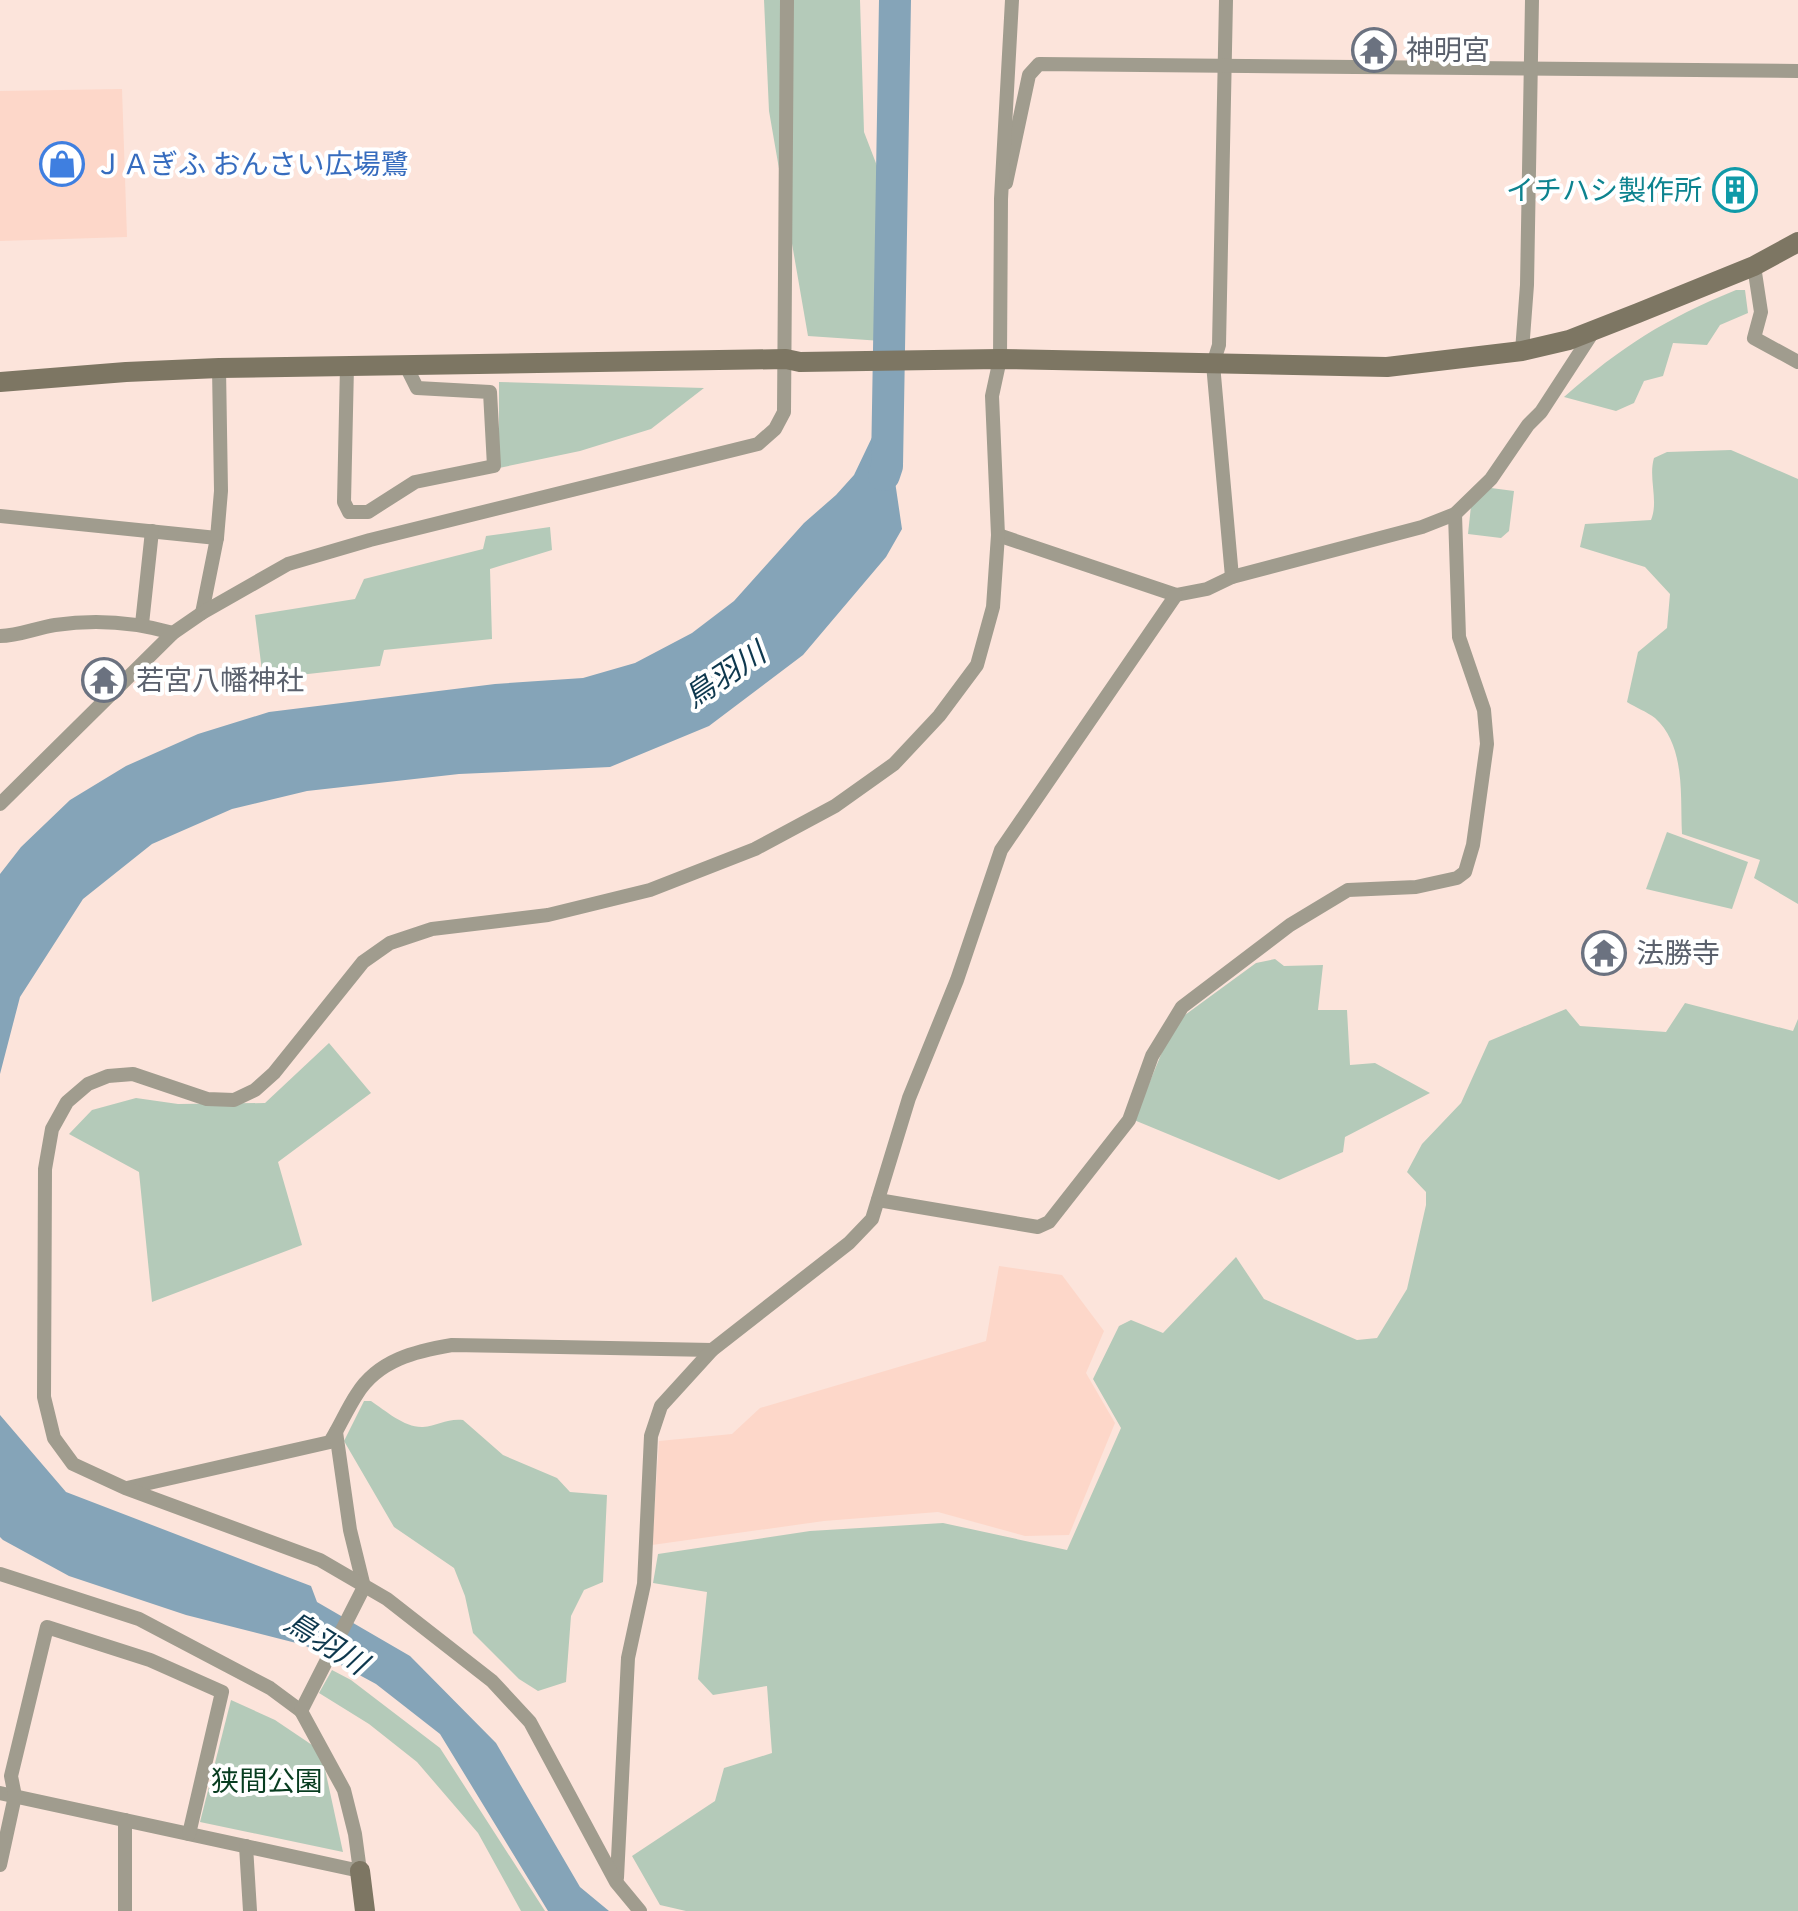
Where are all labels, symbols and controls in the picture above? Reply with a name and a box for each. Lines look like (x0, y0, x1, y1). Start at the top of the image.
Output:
temple icon: 神明宮 (1351, 27, 1397, 73)
place label: 神明宮 (1406, 34, 1490, 65)
shop icon: ＪＡぎふ おんさい広場鷺 (39, 141, 85, 187)
place label: ＪＡぎふ おんさい広場鷺 (94, 148, 408, 179)
building icon: イチハシ製作所 (1712, 167, 1758, 213)
place label: イチハシ製作所 (1506, 174, 1702, 205)
water label: 鳥羽川 (678, 633, 774, 713)
temple icon: 若宮八幡神社 (81, 657, 127, 703)
place label: 若宮八幡神社 (136, 664, 304, 695)
temple icon: 法勝寺 (1581, 930, 1627, 976)
place label: 法勝寺 (1636, 937, 1720, 968)
water label: 鳥羽川 (279, 1604, 376, 1682)
park label: 狭間公園 (211, 1765, 323, 1796)

